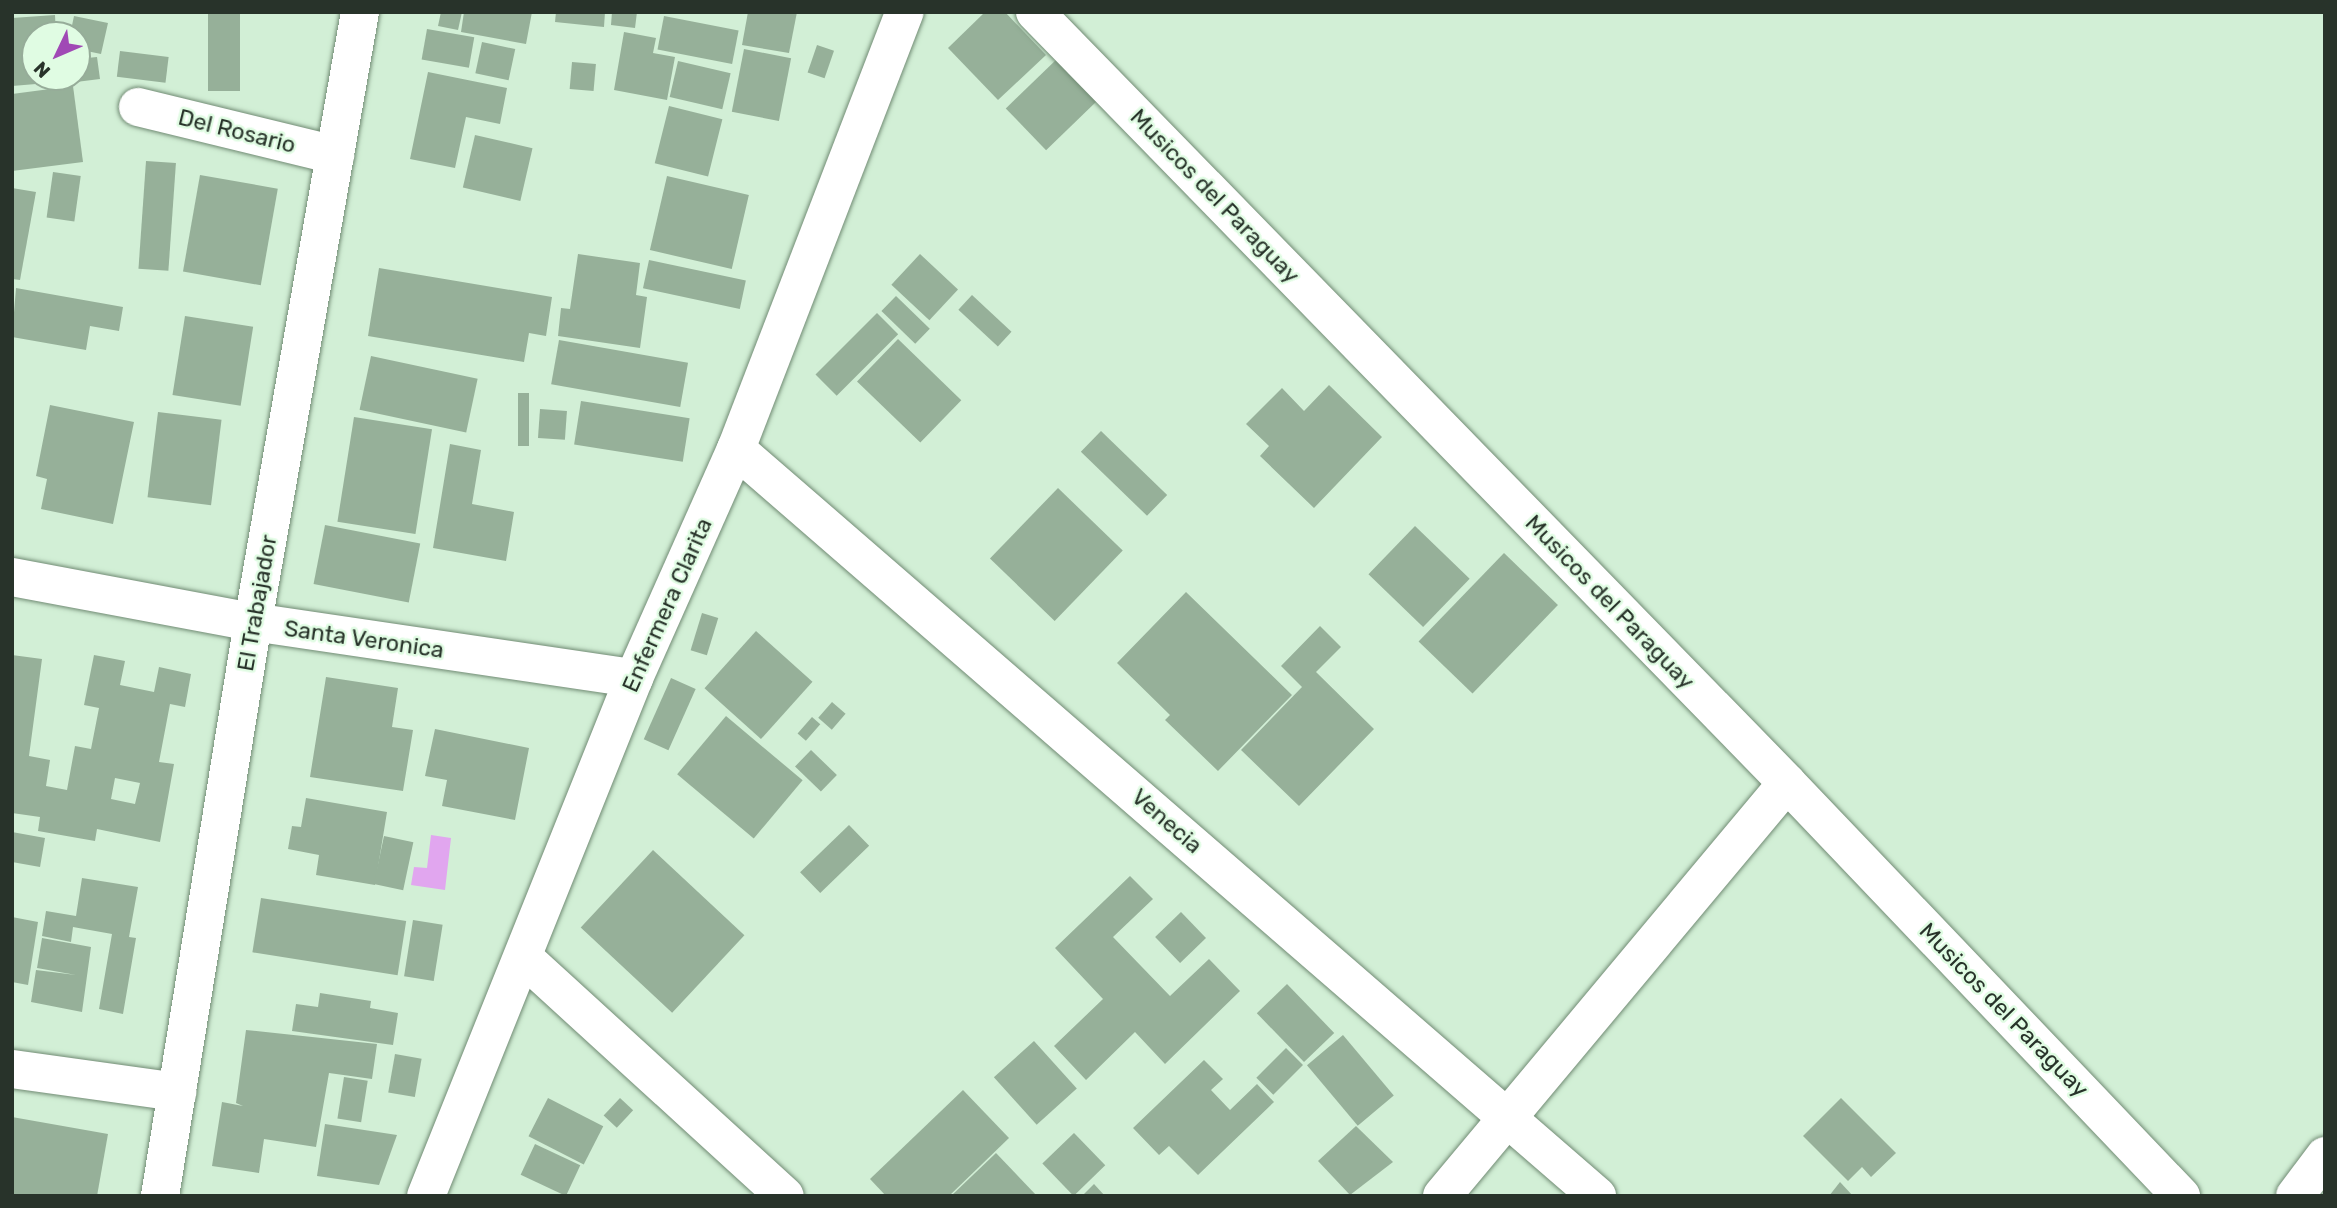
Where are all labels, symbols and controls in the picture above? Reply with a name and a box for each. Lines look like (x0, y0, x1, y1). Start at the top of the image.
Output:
north arrow (21, 21, 91, 91)
text: N (29, 57, 55, 82)
street label: Del Rosario (175, 103, 299, 159)
street label: Musicos del Paraguay (1125, 103, 1305, 289)
street label: Musicos del Paraguay (1520, 509, 1700, 695)
street label: Enfermera Clarita (616, 514, 718, 696)
street label: El Trabajador (231, 532, 283, 674)
street label: Santa Veronica (282, 614, 446, 664)
street label: Venecia (1126, 783, 1208, 859)
street label: Musicos del Paraguay (1914, 917, 2094, 1103)

